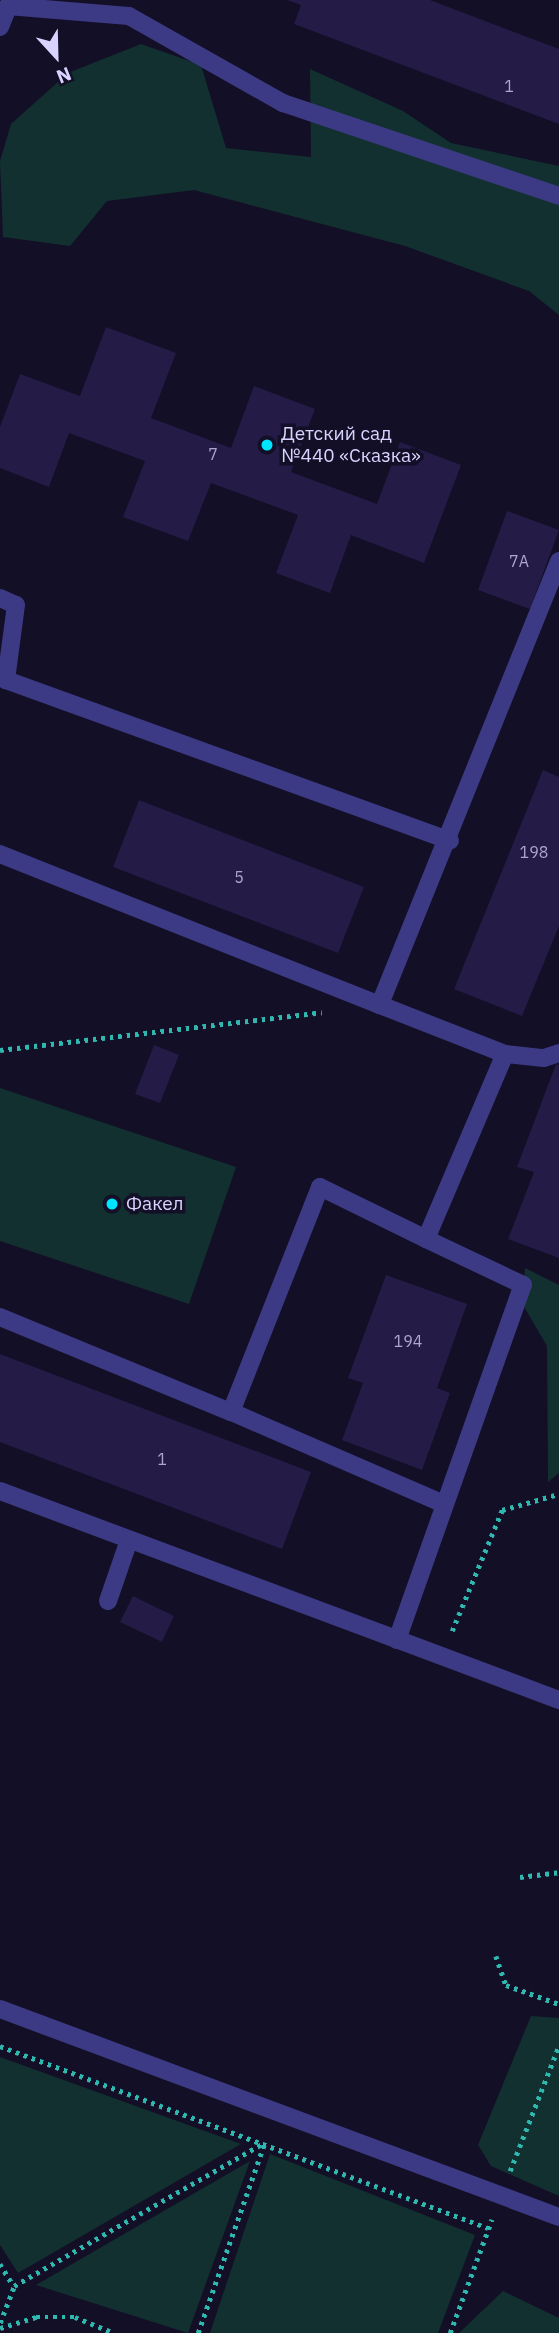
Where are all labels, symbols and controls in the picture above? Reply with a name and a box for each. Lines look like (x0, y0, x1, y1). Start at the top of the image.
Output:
north arrow (21, 21, 91, 91)
text: N (53, 62, 75, 89)
house number: 1 (504, 76, 514, 96)
place label: Детский сад №440 «Сказка» (281, 423, 421, 467)
marker: Детский сад №440 «Сказка» (259, 437, 275, 453)
house number: 7 (208, 444, 218, 464)
house number: 7А (509, 551, 529, 571)
house number: 198 (520, 842, 548, 862)
house number: 5 (234, 867, 244, 887)
place label: Факел (126, 1193, 183, 1215)
marker: Факел (104, 1196, 120, 1212)
house number: 194 (394, 1331, 422, 1351)
house number: 1 (157, 1449, 167, 1469)

